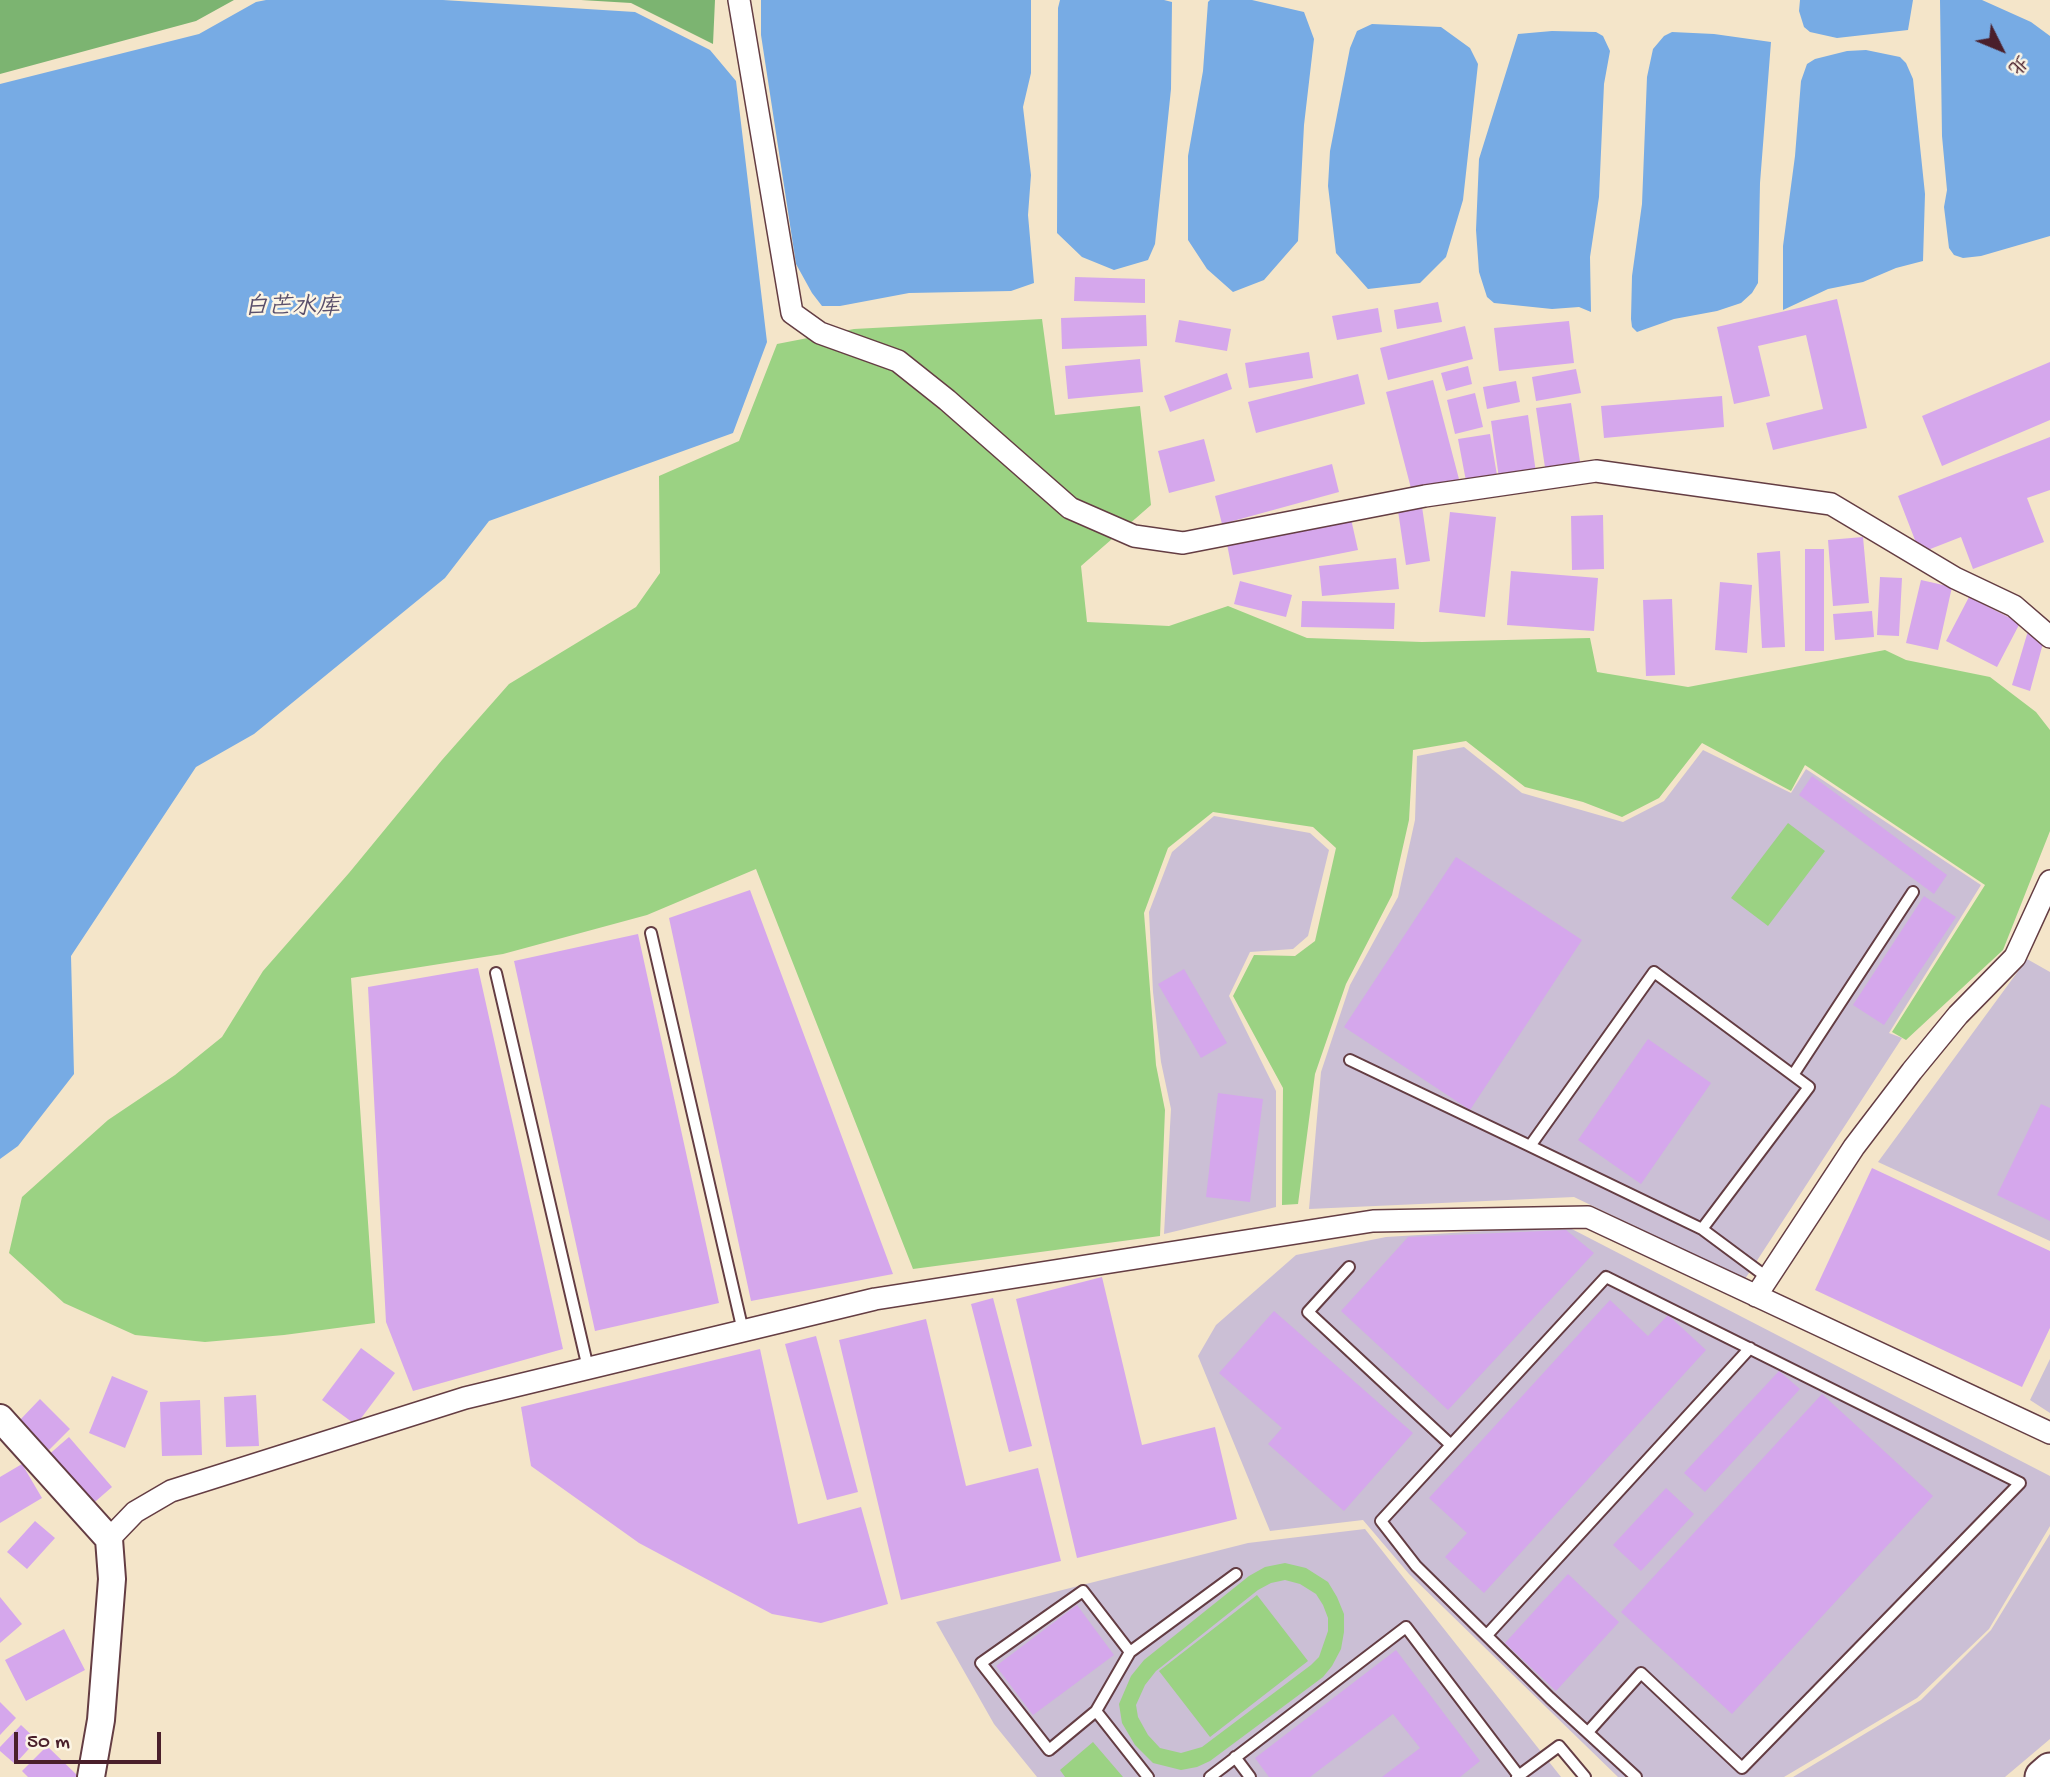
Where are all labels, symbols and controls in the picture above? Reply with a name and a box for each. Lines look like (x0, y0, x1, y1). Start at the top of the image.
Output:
north arrow (1966, 14, 2036, 84)
text: 北 (2002, 49, 2032, 78)
water label: 白芒水库 (244, 295, 340, 323)
scale bar (18, 1718, 164, 1762)
text: 50 m (27, 1731, 70, 1756)

